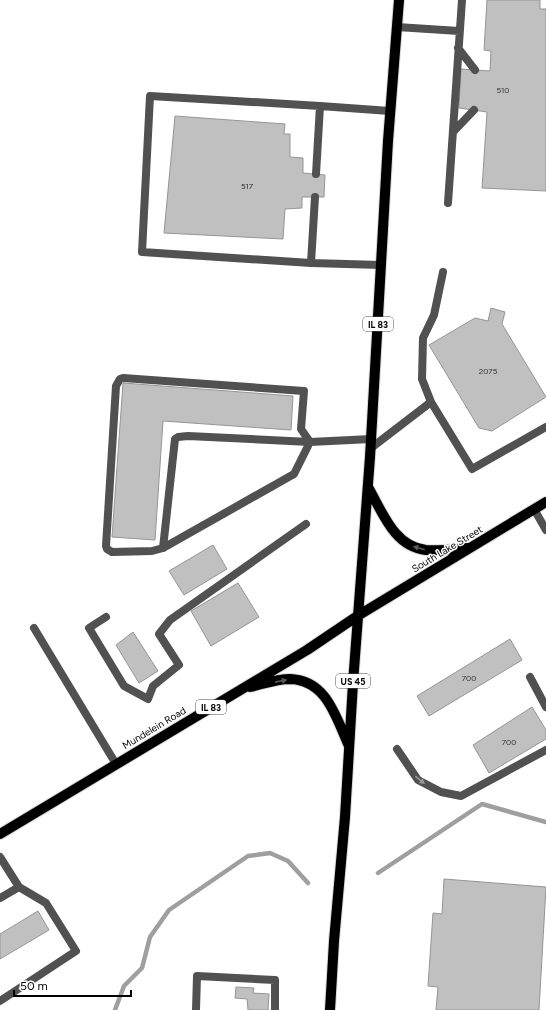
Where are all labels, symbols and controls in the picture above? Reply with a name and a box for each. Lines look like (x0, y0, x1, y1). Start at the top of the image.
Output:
house number: 510 (496, 85, 510, 95)
house number: 517 (241, 181, 254, 191)
road number: IL 83 (363, 317, 393, 331)
house number: 2075 (479, 366, 498, 376)
street label: South Lake Street (409, 523, 485, 575)
one-way arrow (412, 545, 424, 551)
house number: 700 (462, 673, 476, 683)
road number: US 45 (336, 674, 370, 688)
one-way arrow (275, 678, 287, 684)
road number: IL 83 (196, 700, 226, 714)
street label: Mundelein Road (120, 704, 188, 752)
house number: 700 (502, 737, 516, 747)
one-way arrow (415, 775, 425, 784)
scale bar (14, 972, 131, 998)
text: 50 m (20, 979, 48, 993)

